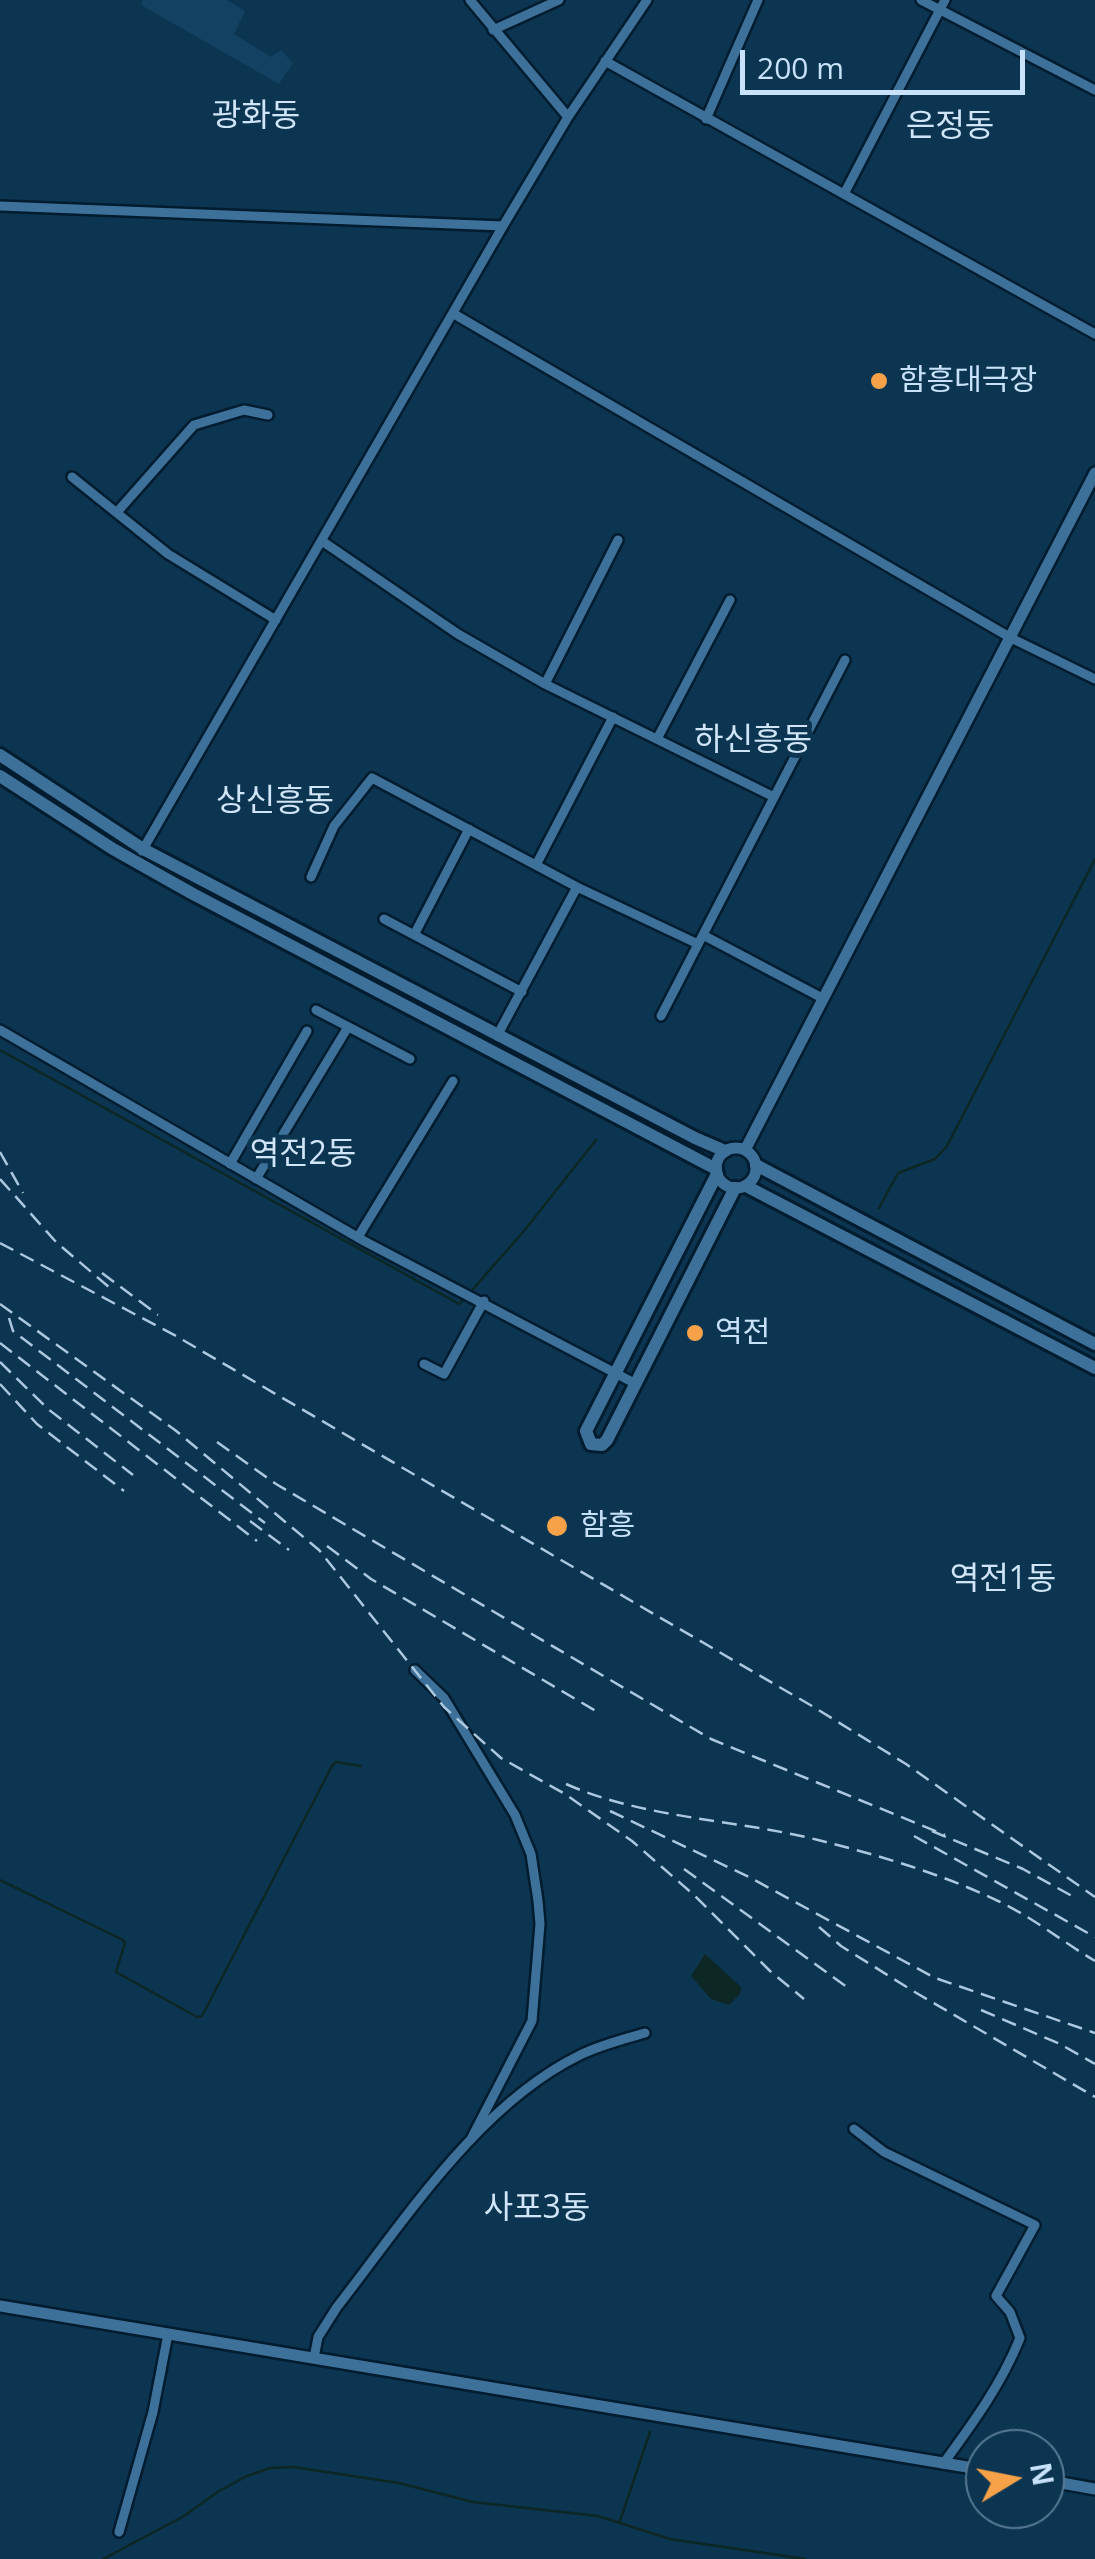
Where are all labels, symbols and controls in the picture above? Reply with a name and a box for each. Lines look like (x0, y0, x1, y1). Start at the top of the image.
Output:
scale bar (745, 30, 1030, 92)
text: 200 m (757, 47, 844, 88)
district label: 광화동 (212, 98, 300, 136)
district label: 은정동 (906, 108, 994, 146)
place label: 함흥대극장 (899, 363, 1037, 399)
marker: 함흥대극장 (868, 370, 890, 392)
district label: 하신흥동 (694, 722, 812, 760)
district label: 상신흥동 (216, 783, 334, 821)
district label: 역전2동 (250, 1136, 356, 1174)
place label: 역전 (715, 1315, 770, 1351)
marker: 역전 (684, 1322, 706, 1344)
place label: 함흥 (580, 1508, 635, 1544)
marker: 함흥 (544, 1513, 570, 1539)
district label: 역전1동 (950, 1561, 1056, 1599)
district label: 사포3동 (484, 2190, 590, 2228)
north arrow (965, 2429, 1065, 2529)
text: N (1022, 2460, 1063, 2489)

